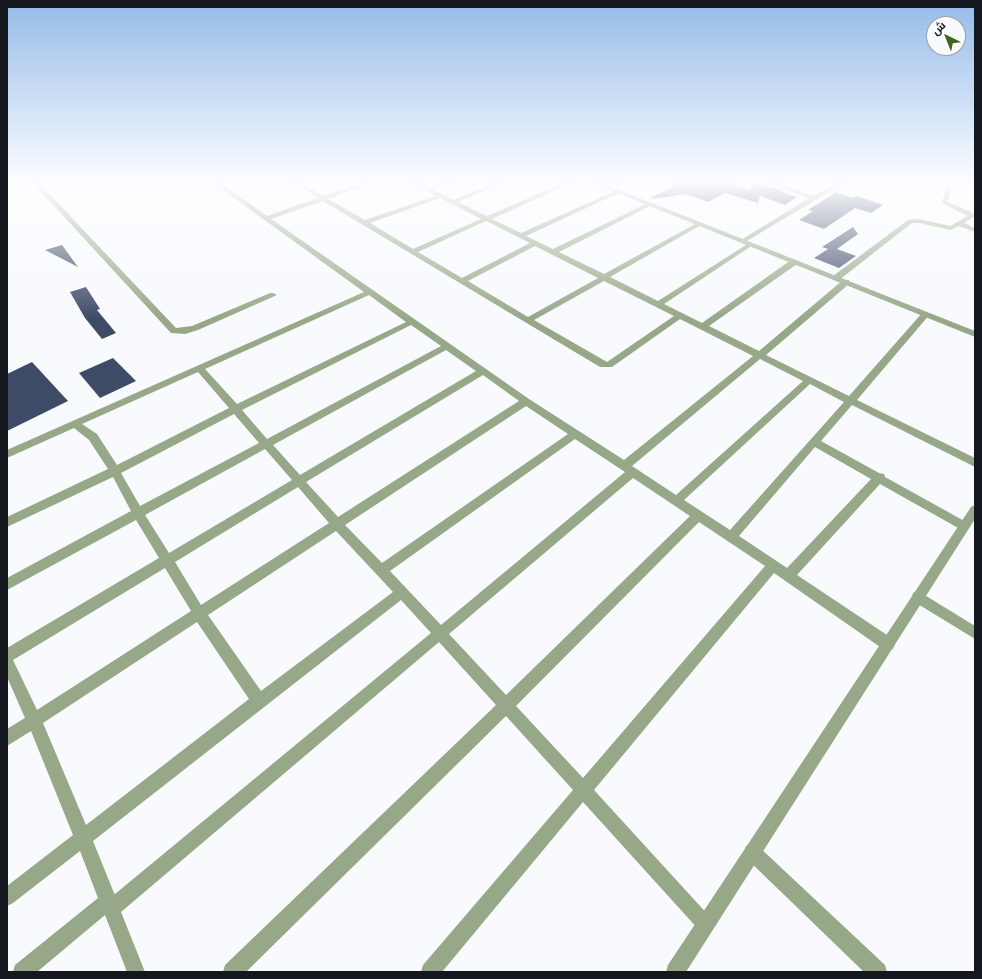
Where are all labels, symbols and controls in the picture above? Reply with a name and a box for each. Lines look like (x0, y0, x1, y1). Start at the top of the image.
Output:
north arrow (926, 16, 966, 56)
text: ش (929, 18, 948, 38)

